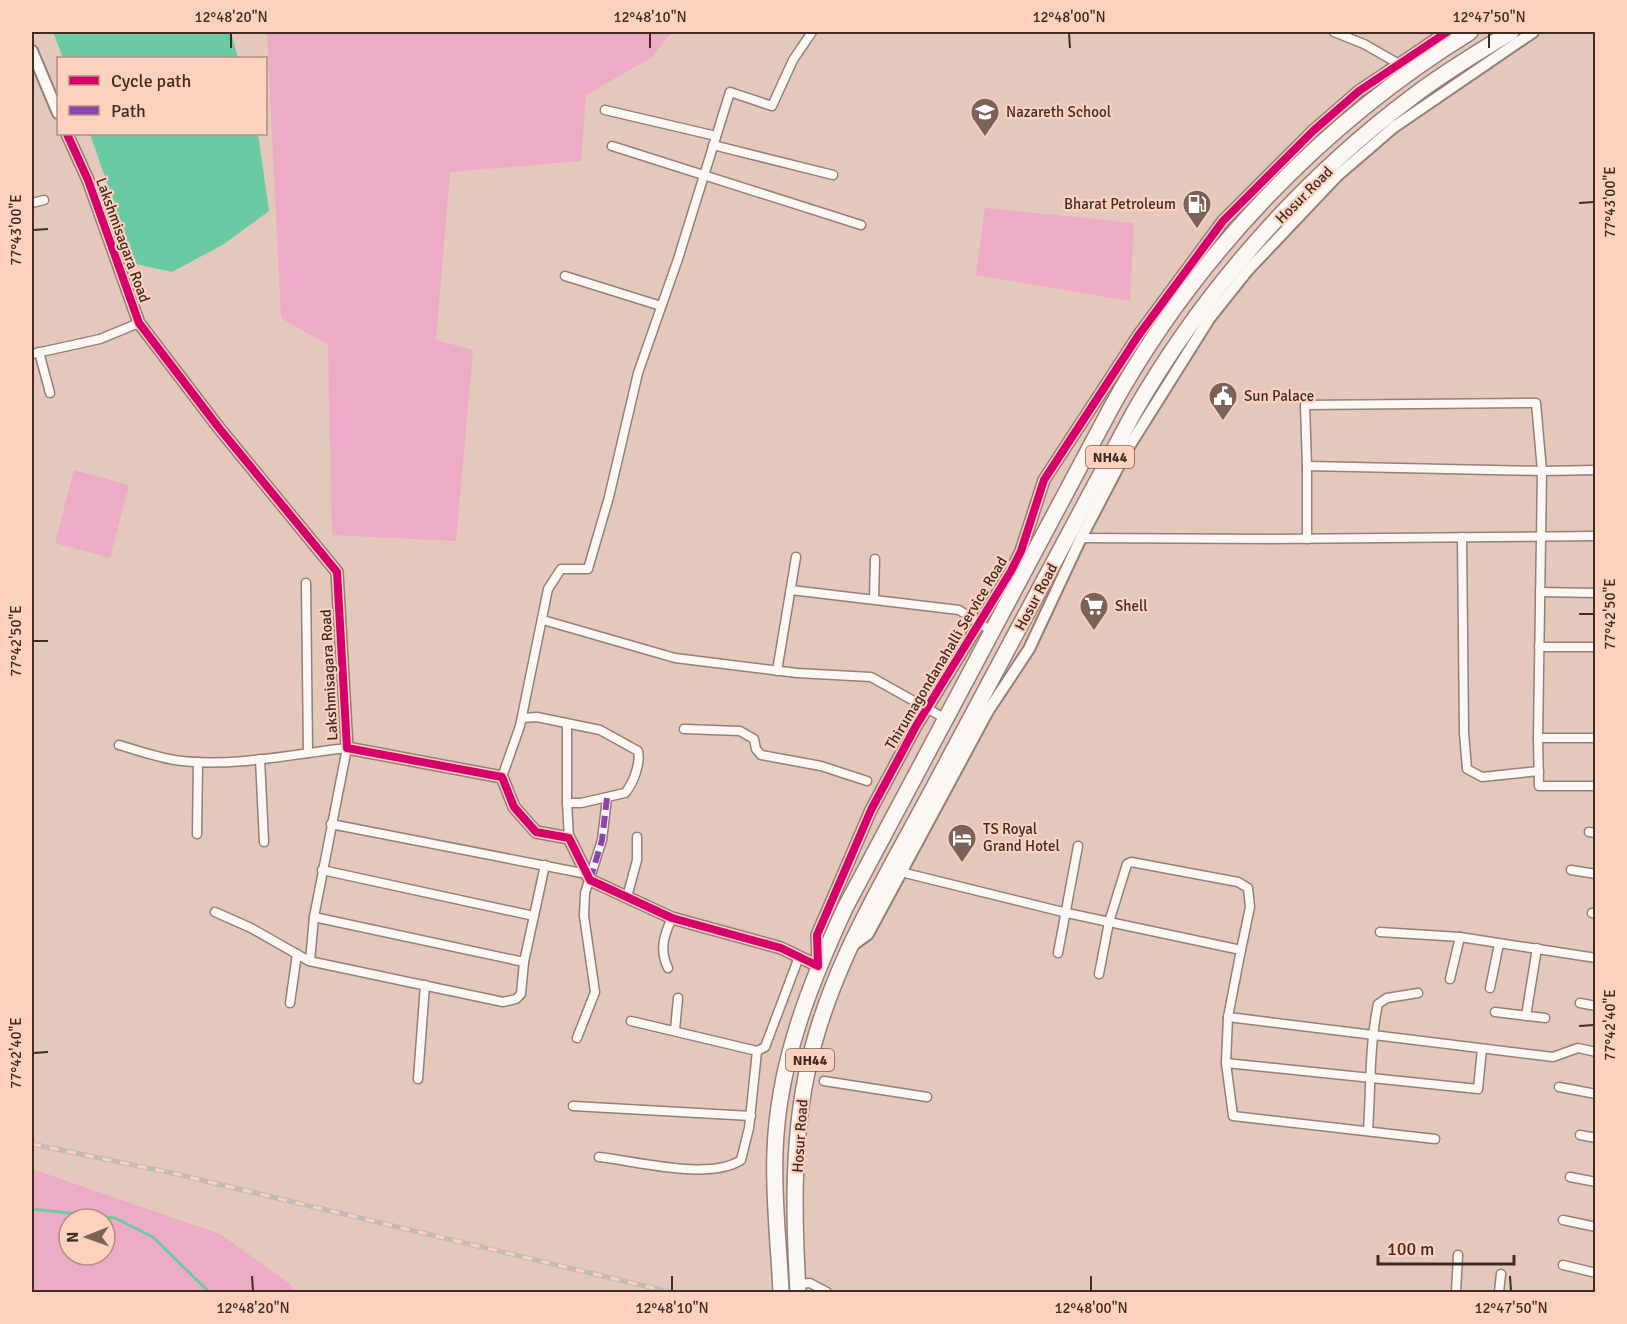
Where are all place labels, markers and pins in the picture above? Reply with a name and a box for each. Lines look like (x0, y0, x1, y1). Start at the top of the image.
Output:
school or university icon: Nazareth School (969, 96, 1001, 138)
place label: Nazareth School (1006, 103, 1111, 121)
fuel station icon: Bharat Petroleum (1181, 188, 1213, 230)
place label: Bharat Petroleum (1064, 195, 1176, 213)
public building icon: Sun Palace (1207, 380, 1239, 422)
place label: Sun Palace (1244, 387, 1314, 405)
supermarket icon: Shell (1078, 590, 1110, 632)
place label: Shell (1115, 597, 1148, 615)
place label: TS Royal Grand Hotel (983, 820, 1060, 855)
hotel icon: TS Royal Grand Hotel (946, 822, 978, 864)

